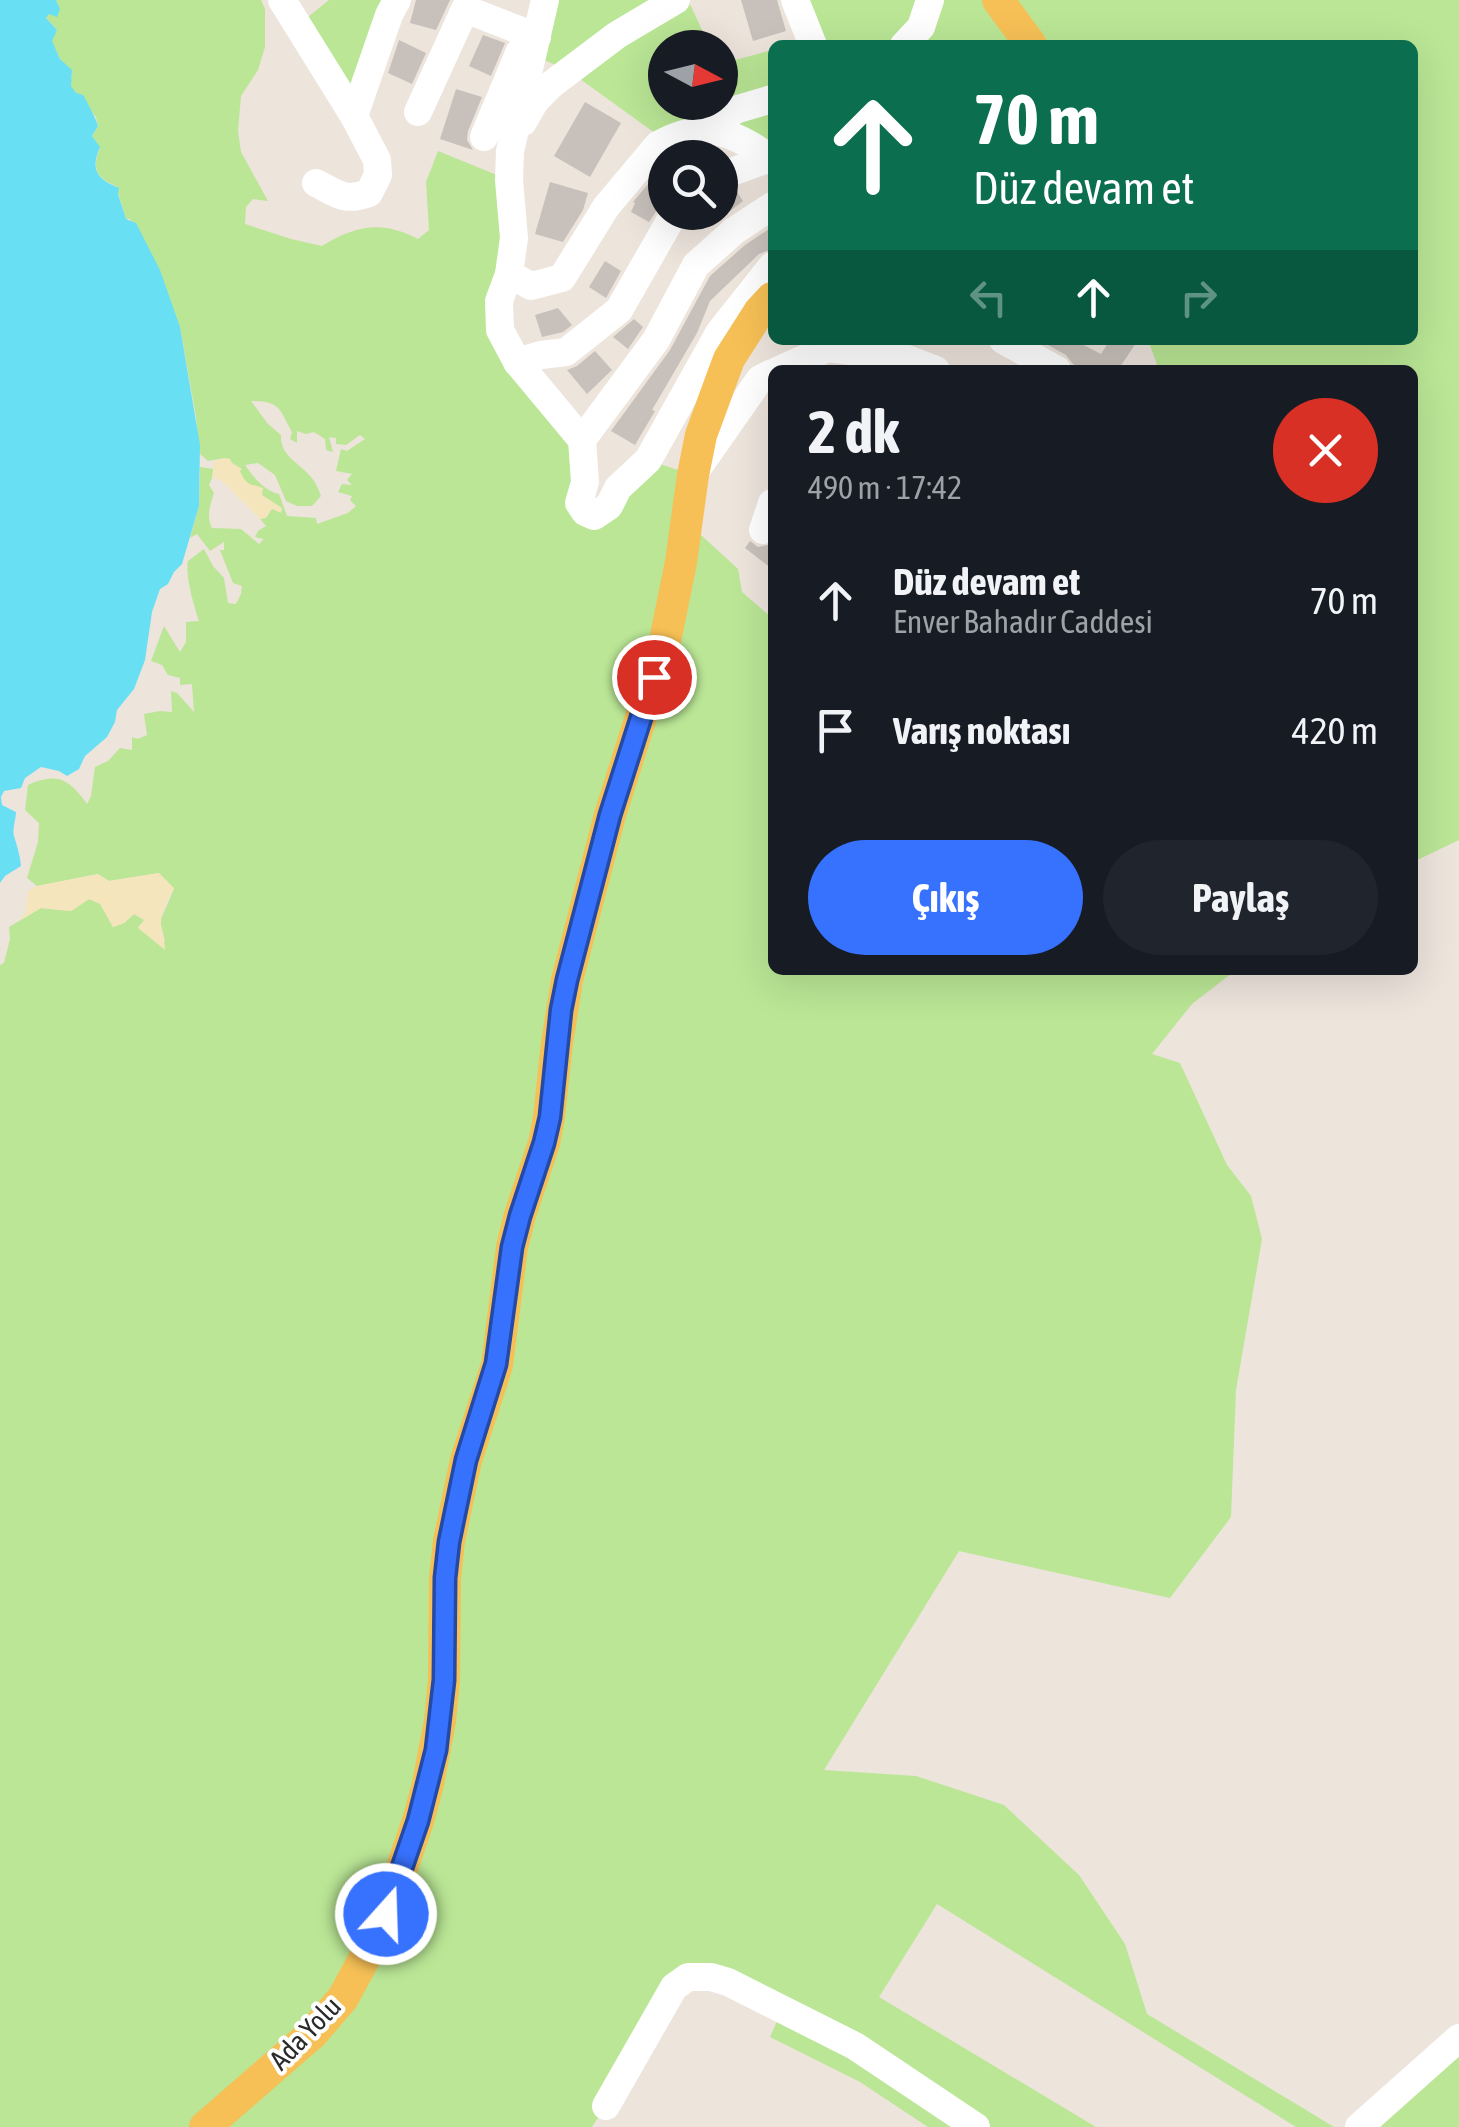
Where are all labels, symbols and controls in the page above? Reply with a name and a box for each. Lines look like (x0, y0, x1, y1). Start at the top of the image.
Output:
north arrow (648, 30, 738, 120)
map controls (648, 30, 738, 230)
text: 70 m (973, 79, 1099, 159)
icon: ahead (808, 80, 938, 210)
button: search (648, 140, 738, 230)
text: Düz devam et (973, 162, 1195, 214)
icon: left (961, 270, 1016, 325)
icon: ahead (1066, 270, 1121, 325)
icon: right (1171, 270, 1226, 325)
text: 2 dk (808, 397, 899, 466)
button: close (1273, 398, 1378, 503)
text: 490 m · 17:42 (808, 469, 962, 506)
text: Düz devam et (893, 560, 1080, 603)
icon: ahead (808, 573, 863, 628)
text: 70 m (1310, 579, 1378, 622)
text: Enver Bahadır Caddesi (893, 603, 1153, 640)
pin (612, 635, 697, 720)
icon: arrive (627, 650, 682, 705)
icon: arrive (808, 703, 863, 758)
text: Varış noktası (893, 709, 1071, 752)
text: 420 m (1292, 709, 1378, 752)
button: Çıkış (808, 840, 1083, 955)
button: Paylaş (1103, 840, 1378, 955)
position arrow (334, 1862, 438, 1966)
street label: Ada Yolu (263, 1990, 347, 2076)

